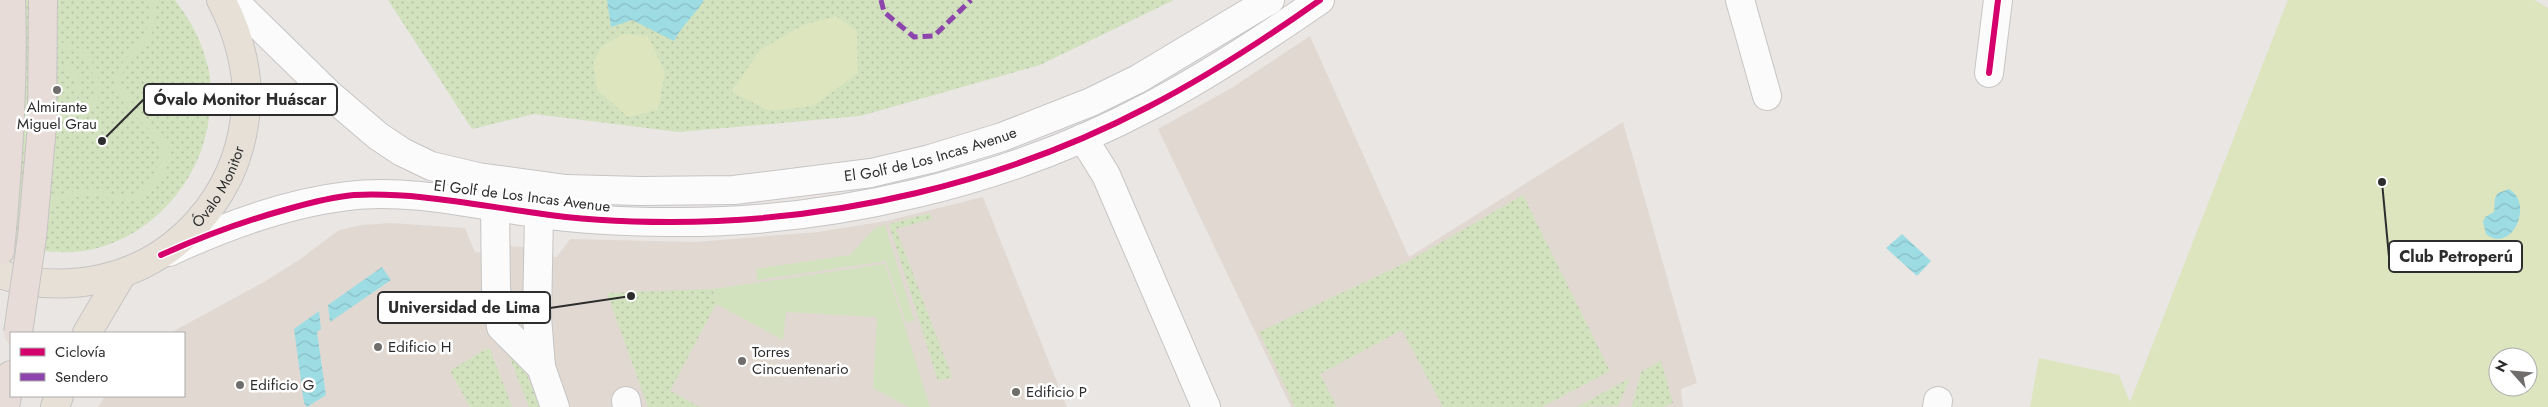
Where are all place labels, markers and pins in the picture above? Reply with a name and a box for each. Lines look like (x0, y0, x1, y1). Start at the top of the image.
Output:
marker: Almirante Miguel Grau (51, 84, 63, 96)
callout: Óvalo Monitor Huáscar (144, 84, 337, 115)
place label: Almirante Miguel Grau (17, 96, 97, 135)
callout: Club Petroperú (2389, 241, 2522, 272)
callout: Universidad de Lima (378, 292, 550, 323)
place label: Edificio H (388, 336, 451, 358)
marker: Edificio H (372, 341, 384, 353)
place label: Torres Cincuentenario (752, 341, 848, 380)
marker: Torres Cincuentenario (736, 355, 748, 367)
place label: Edificio G (250, 374, 314, 396)
marker: Edificio G (234, 379, 246, 391)
place label: Edificio P (1026, 381, 1087, 403)
marker: Edificio P (1010, 386, 1022, 398)

